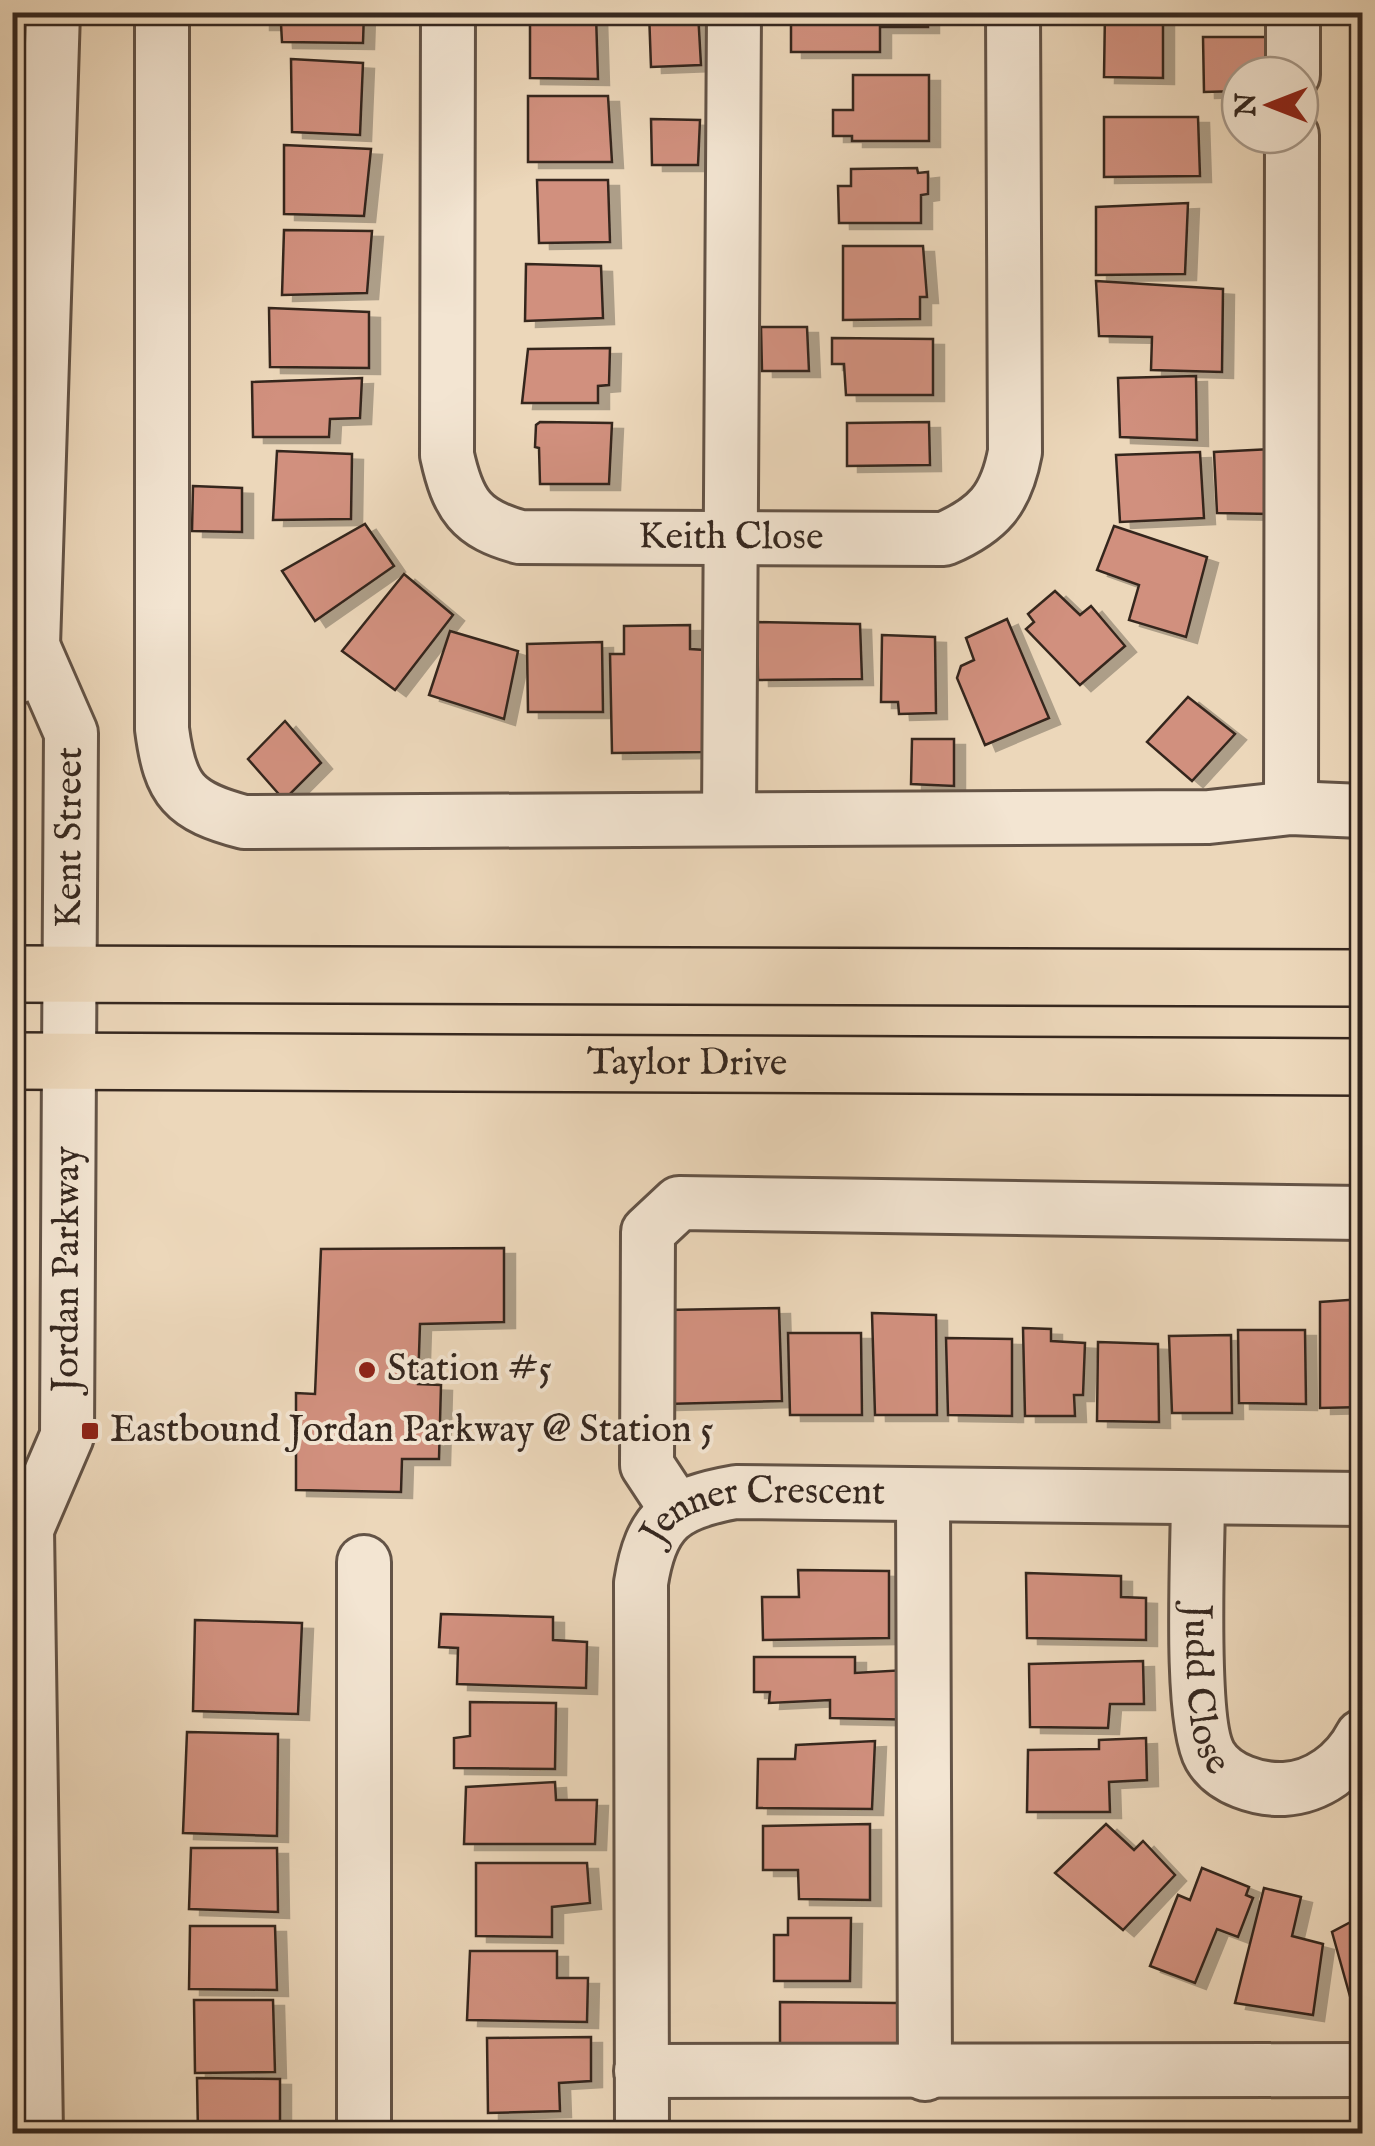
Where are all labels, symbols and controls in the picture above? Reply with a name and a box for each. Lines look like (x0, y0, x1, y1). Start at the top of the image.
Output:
north arrow (1220, 55, 1320, 155)
text: N (1230, 93, 1265, 118)
street label: Keith Close (638, 514, 824, 562)
street label: Kent Street (46, 747, 95, 928)
street label: Taylor Drive (587, 1040, 787, 1088)
street label: Jordan Parkway (43, 1146, 93, 1396)
place label: Station #5 (387, 1346, 552, 1394)
marker: Station #5 (356, 1359, 378, 1381)
place label: Eastbound Jordan Parkway @ Station 5 (110, 1407, 714, 1455)
marker: Eastbound Jordan Parkway @ Station 5 (79, 1420, 101, 1442)
street label: Jenner Crescent (629, 1468, 885, 1556)
street label: Judd Close (1172, 1600, 1239, 1786)

